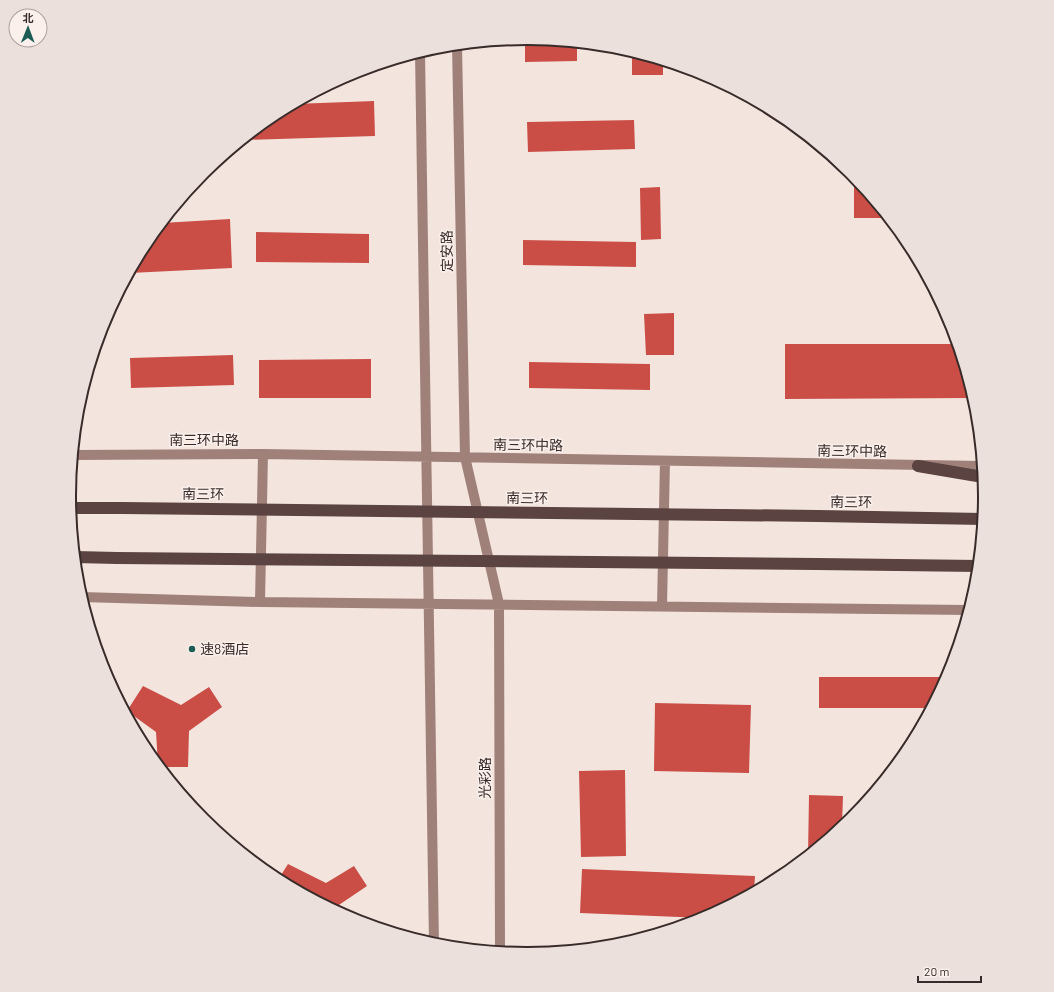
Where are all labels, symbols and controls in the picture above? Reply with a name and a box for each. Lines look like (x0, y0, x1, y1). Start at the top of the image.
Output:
north arrow (8, 8, 48, 48)
text: 北 (23, 11, 34, 24)
street label: 定安路 (438, 230, 455, 272)
street label: 南三环中路 (169, 431, 239, 448)
street label: 南三环中路 (493, 435, 563, 454)
street label: 南三环中路 (817, 441, 887, 460)
street label: 南三环 (182, 485, 224, 502)
street label: 南三环 (506, 489, 548, 506)
street label: 南三环 (830, 493, 872, 510)
place label: 速8酒店 (200, 640, 249, 657)
marker: 速8酒店 (187, 644, 197, 654)
street label: 光彩路 (476, 757, 493, 799)
scale bar (918, 958, 981, 984)
text: 20 m (924, 964, 950, 978)

